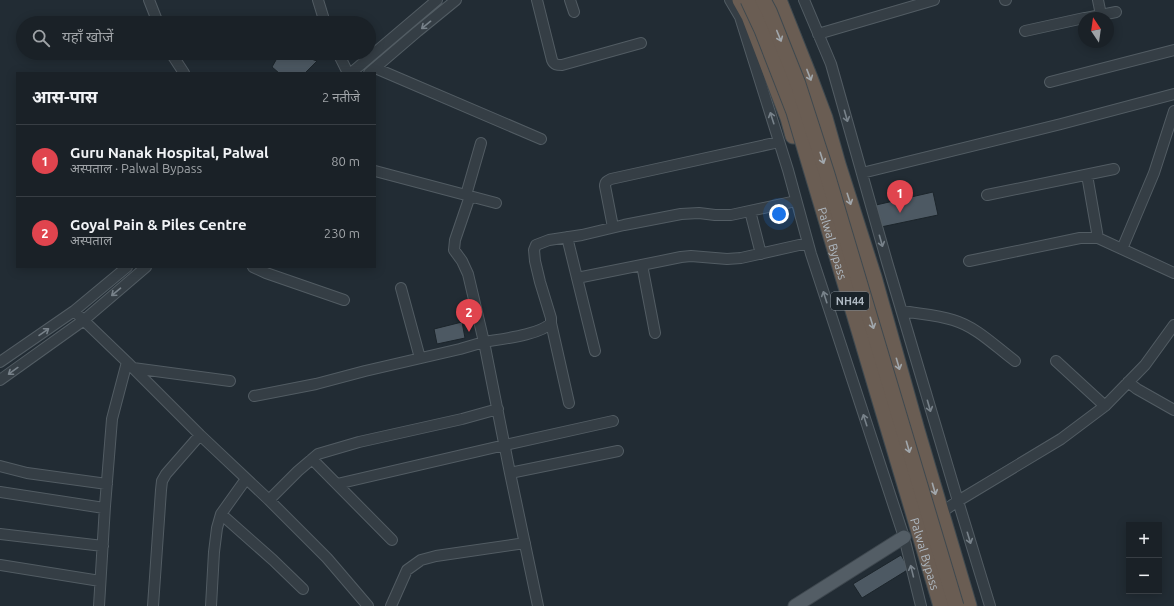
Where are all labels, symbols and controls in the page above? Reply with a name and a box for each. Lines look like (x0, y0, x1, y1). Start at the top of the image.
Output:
north arrow (1078, 12, 1114, 48)
search box (16, 16, 376, 60)
one-way arrow (421, 20, 432, 29)
icon: search (30, 27, 52, 49)
text: यहाँ खोजें (62, 28, 113, 45)
one-way arrow (775, 29, 783, 41)
one-way arrow (806, 69, 814, 81)
text: आस-पास (32, 87, 98, 106)
text: 2 नतीजे (322, 90, 360, 104)
one-way arrow (843, 109, 850, 122)
one-way arrow (767, 113, 775, 125)
text: Guru Nanak Hospital, Palwal (70, 144, 269, 161)
one-way arrow (819, 151, 826, 164)
text: 1 (41, 154, 49, 168)
text: 80 m (331, 154, 360, 168)
text: अस्पताल · Palwal Bypass (70, 161, 202, 175)
pin: 1 (887, 180, 913, 213)
one-way arrow (846, 192, 853, 205)
your location (769, 204, 789, 224)
street label: Palwal Bypass (816, 205, 850, 281)
text: Goyal Pain & Piles Centre (70, 216, 247, 233)
text: 2 (41, 226, 49, 240)
text: 230 m (324, 226, 360, 240)
text: अस्पताल (70, 233, 112, 247)
one-way arrow (878, 234, 885, 247)
one-way arrow (111, 288, 122, 297)
one-way arrow (821, 290, 828, 303)
road number: NH44 (831, 292, 869, 310)
pin: 2 (456, 299, 482, 332)
one-way arrow (869, 316, 876, 329)
one-way arrow (38, 328, 49, 336)
one-way arrow (895, 357, 902, 370)
one-way arrow (7, 367, 18, 375)
one-way arrow (926, 399, 934, 412)
one-way arrow (861, 414, 868, 427)
one-way arrow (905, 441, 913, 454)
one-way arrow (931, 482, 938, 495)
street label: Palwal Bypass (909, 516, 942, 591)
map controls (1126, 522, 1162, 594)
button: + (1126, 522, 1162, 558)
one-way arrow (966, 532, 973, 545)
button: − (1126, 558, 1162, 594)
one-way arrow (908, 565, 916, 578)

